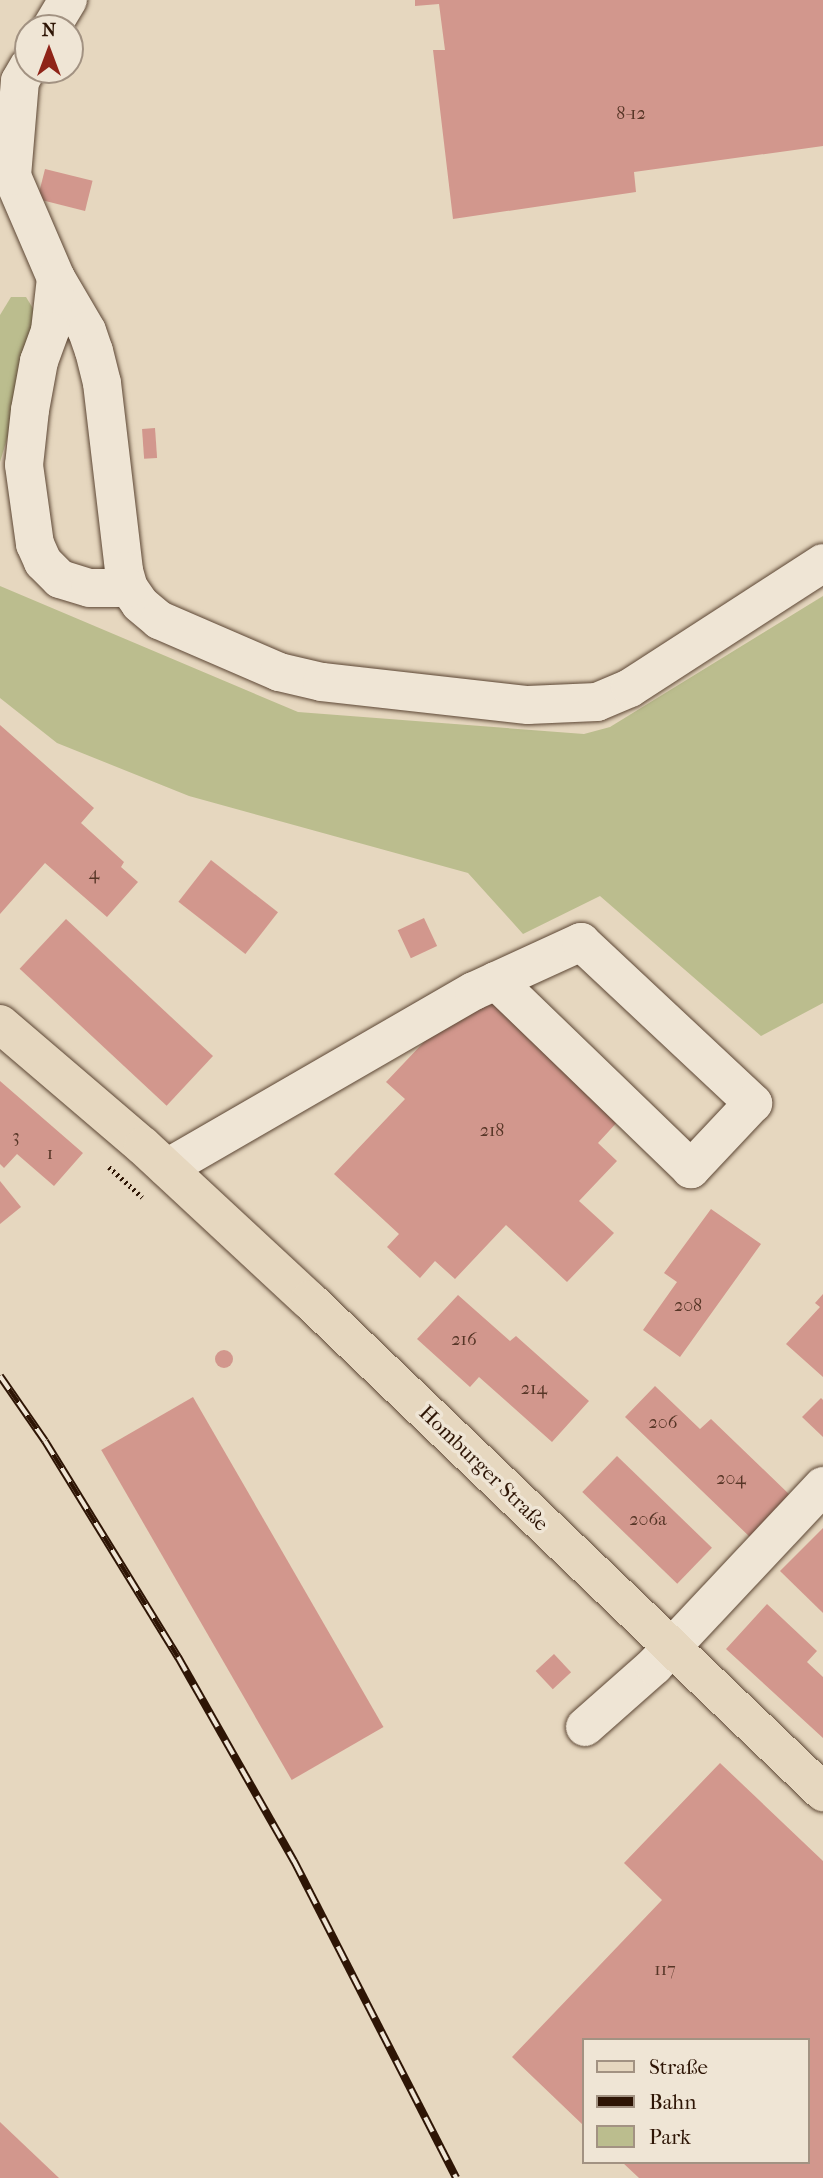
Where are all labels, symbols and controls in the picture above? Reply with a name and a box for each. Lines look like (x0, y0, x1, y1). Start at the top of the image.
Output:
north arrow (14, 14, 84, 84)
text: N (42, 19, 56, 41)
house number: 8-12 (616, 103, 646, 125)
house number: 4 (89, 863, 99, 885)
house number: 218 (480, 1120, 504, 1142)
house number: 3 (12, 1126, 20, 1148)
house number: 1 (47, 1143, 53, 1165)
house number: 208 (674, 1295, 702, 1317)
house number: 216 (451, 1329, 477, 1351)
house number: 214 (521, 1378, 547, 1400)
street label: Homburger Straße (414, 1400, 554, 1536)
house number: 206 (649, 1412, 677, 1434)
house number: 204 (716, 1468, 746, 1490)
house number: 206a (629, 1509, 667, 1531)
house number: 117 (654, 1959, 676, 1981)
legend (582, 2038, 809, 2164)
text: Straße (649, 2055, 708, 2079)
text: Bahn (649, 2090, 696, 2114)
text: Park (649, 2125, 691, 2149)

